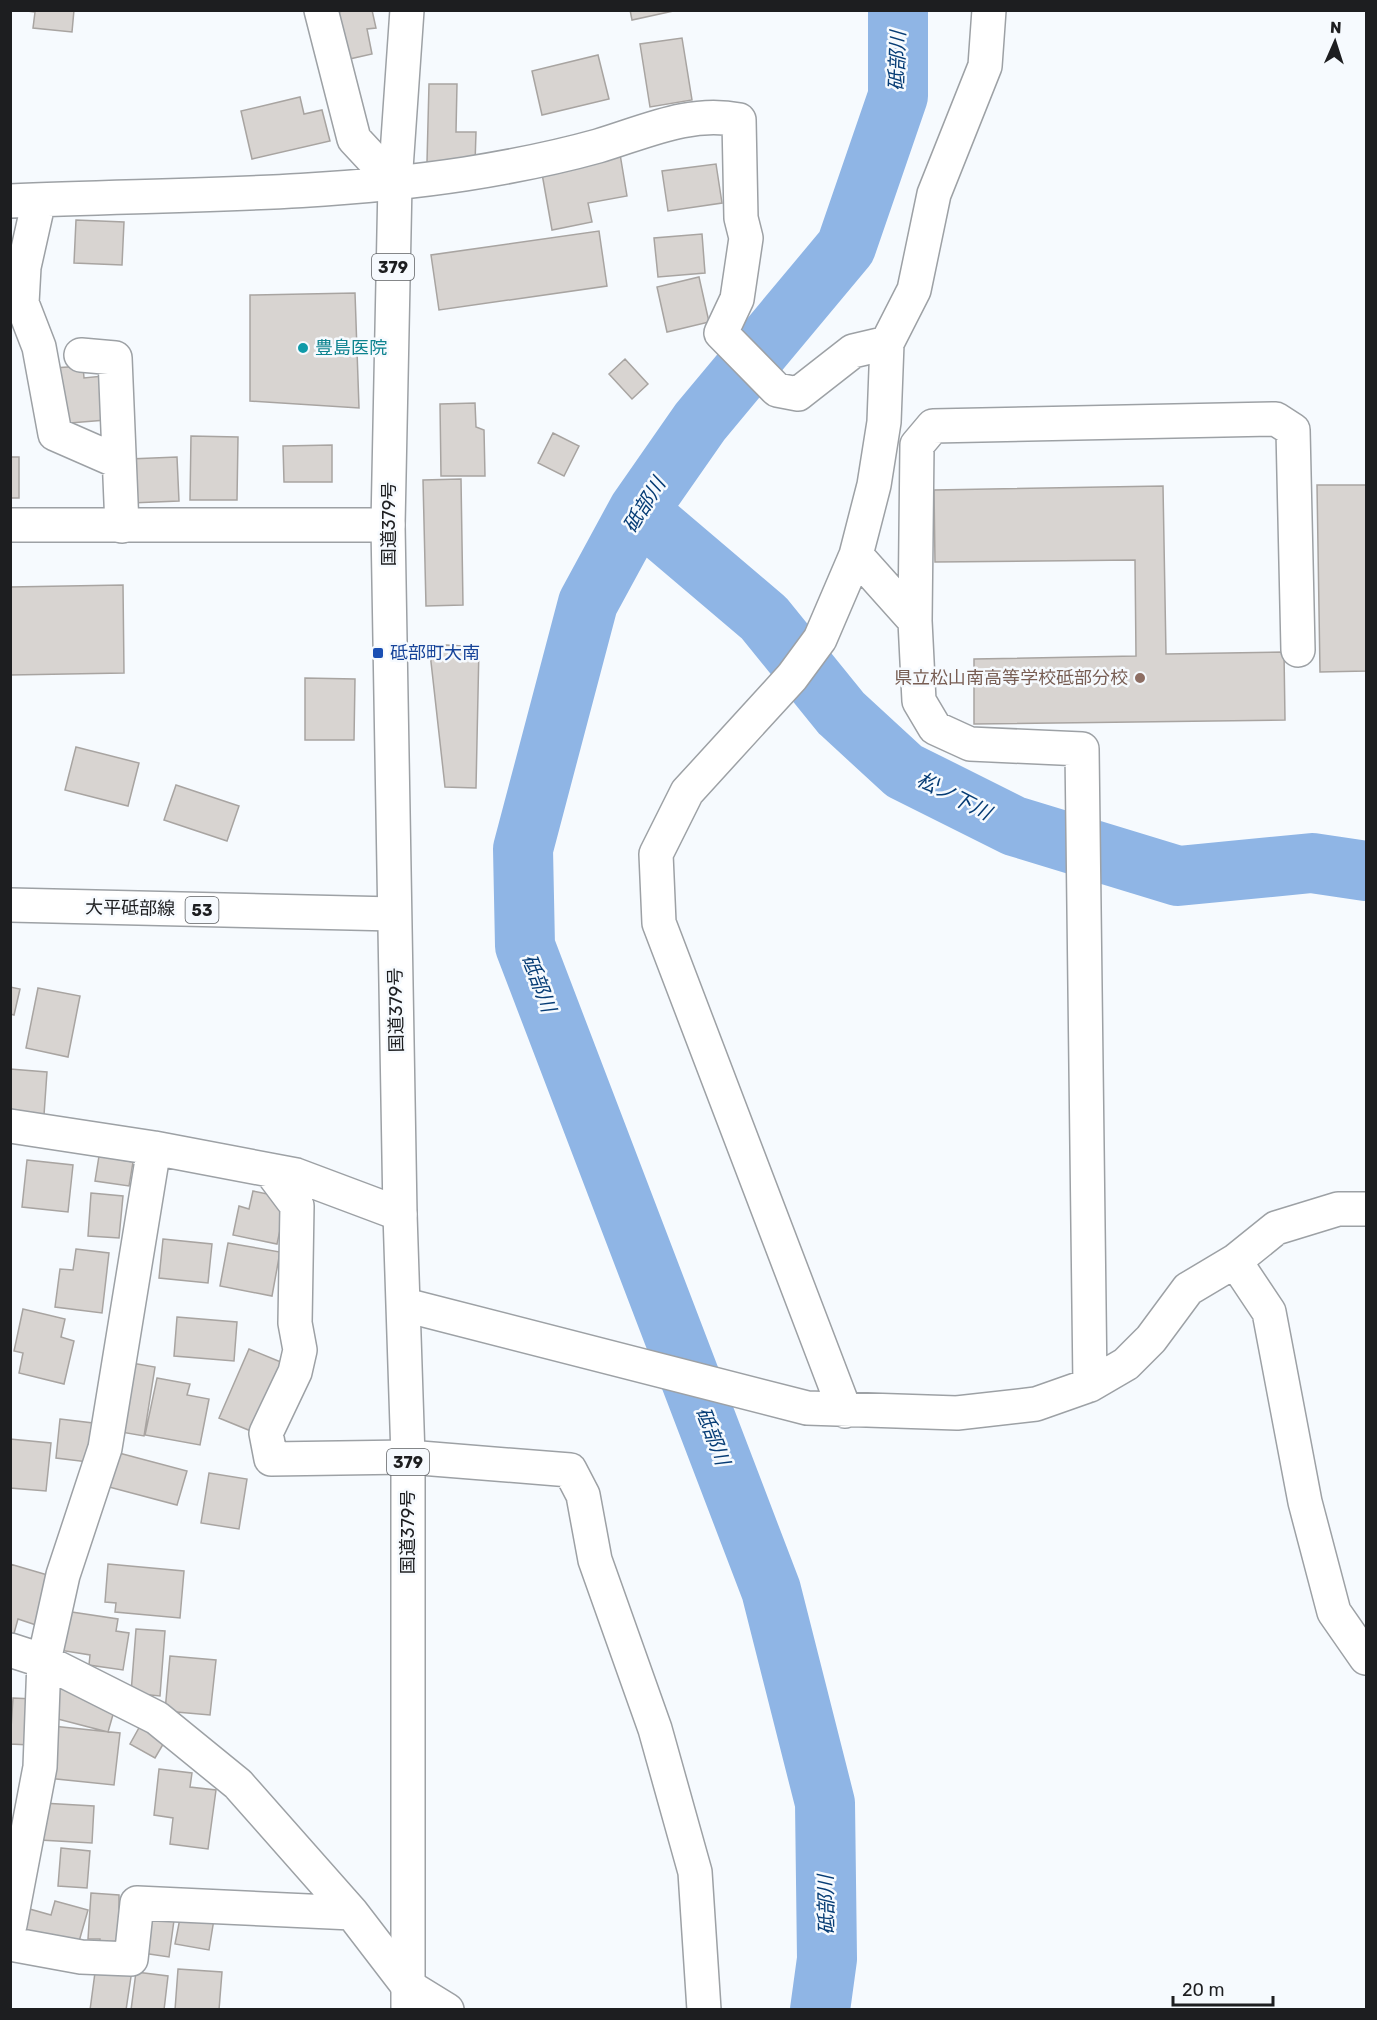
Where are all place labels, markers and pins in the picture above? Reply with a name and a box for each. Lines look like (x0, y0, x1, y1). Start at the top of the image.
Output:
place label: 豊島医院 (315, 337, 387, 359)
marker: 豊島医院 (296, 341, 310, 355)
place label: 砥部町大南 (390, 642, 480, 664)
marker: 砥部町大南 (371, 646, 385, 660)
place label: 県立松山南高等学校砥部分校 (894, 667, 1128, 689)
marker: 県立松山南高等学校砥部分校 (1133, 671, 1147, 685)

